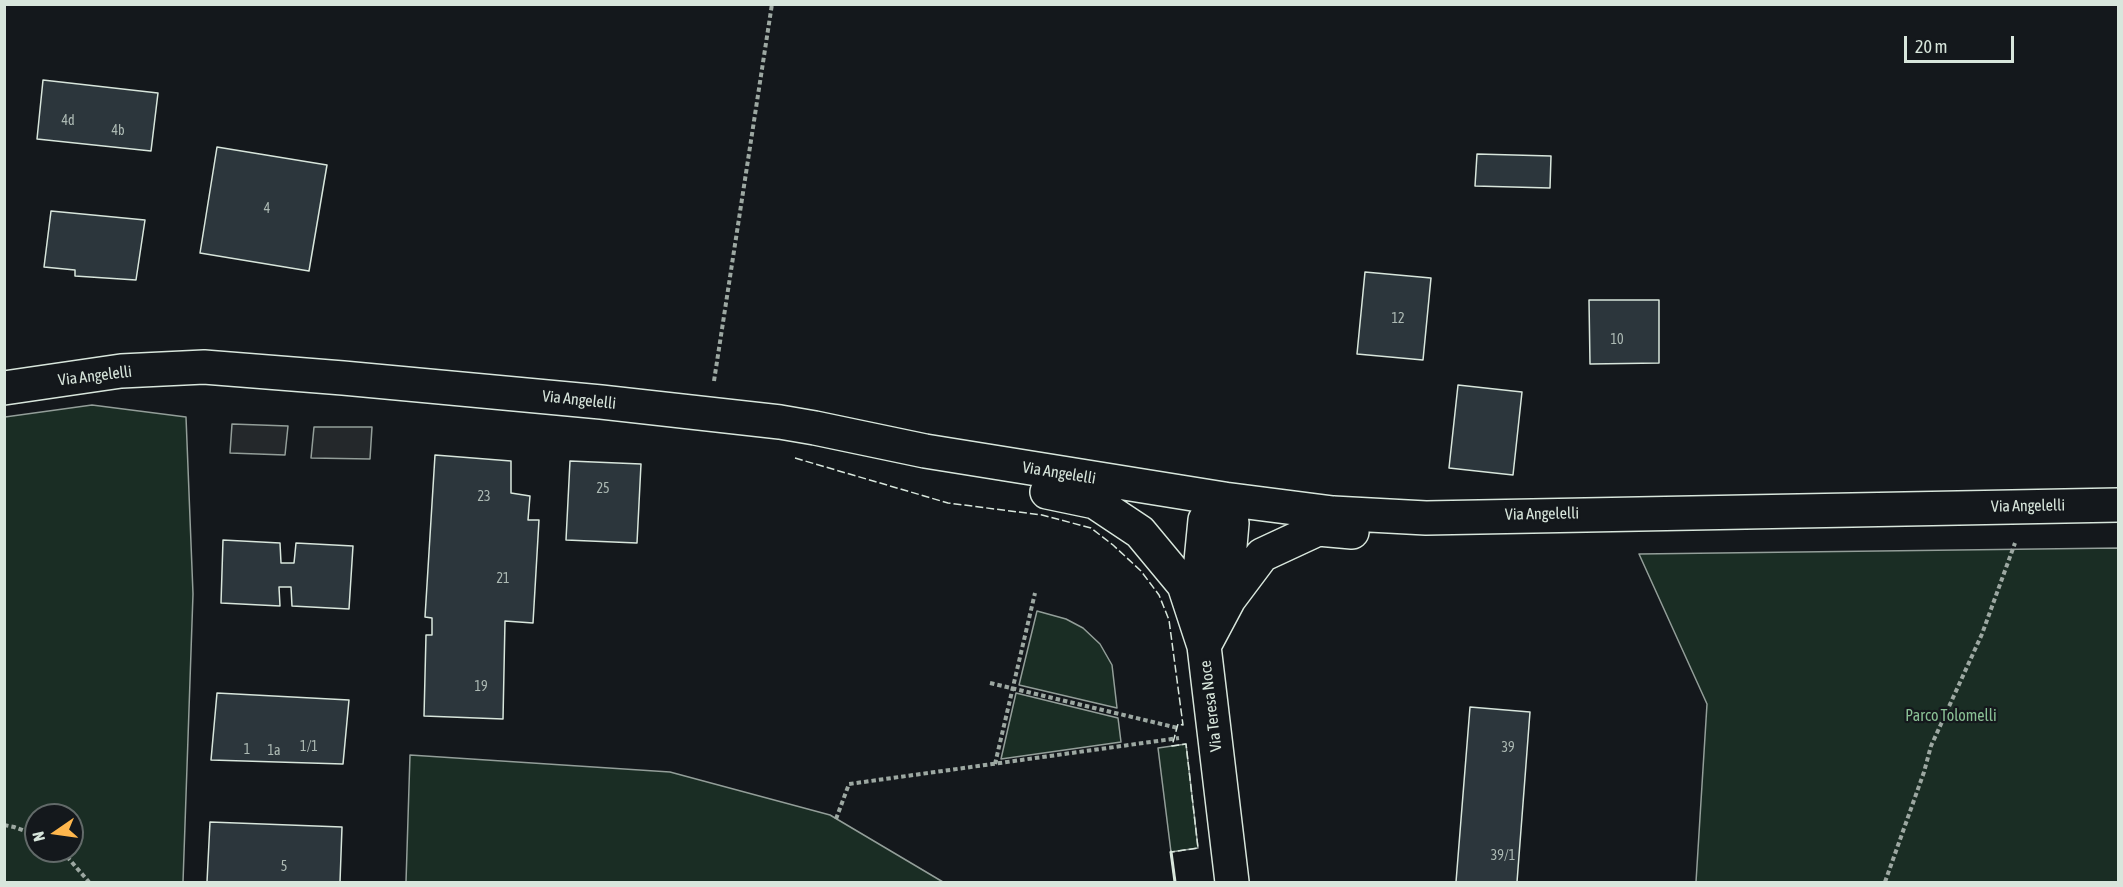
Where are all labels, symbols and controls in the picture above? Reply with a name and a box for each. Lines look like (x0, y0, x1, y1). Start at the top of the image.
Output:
scale bar (1907, 24, 2016, 62)
text: 20 m (1915, 36, 1947, 57)
house number: 4d (61, 113, 75, 129)
house number: 4b (111, 123, 125, 139)
house number: 4 (264, 201, 270, 217)
house number: 12 (1391, 311, 1405, 327)
house number: 10 (1610, 332, 1624, 348)
street label: Via Angelelli (57, 362, 133, 390)
street label: Via Angelelli (541, 387, 617, 413)
street label: Via Angelelli (1021, 458, 1097, 488)
house number: 25 (596, 481, 610, 497)
house number: 23 (477, 489, 491, 505)
street label: Via Angelelli (1991, 496, 2065, 516)
street label: Via Angelelli (1505, 504, 1579, 524)
house number: 21 (496, 571, 510, 587)
street label: Via Teresa Noce (1196, 659, 1226, 753)
house number: 19 (474, 679, 488, 695)
park label: Parco Tolomelli (1905, 706, 1997, 726)
house number: 1/1 (300, 739, 318, 755)
house number: 39 (1501, 740, 1515, 756)
house number: 1 (244, 742, 250, 758)
house number: 1a (267, 743, 281, 759)
north arrow (24, 803, 84, 863)
text: N (29, 830, 48, 843)
house number: 39/1 (1491, 848, 1515, 864)
house number: 5 (281, 859, 287, 875)

